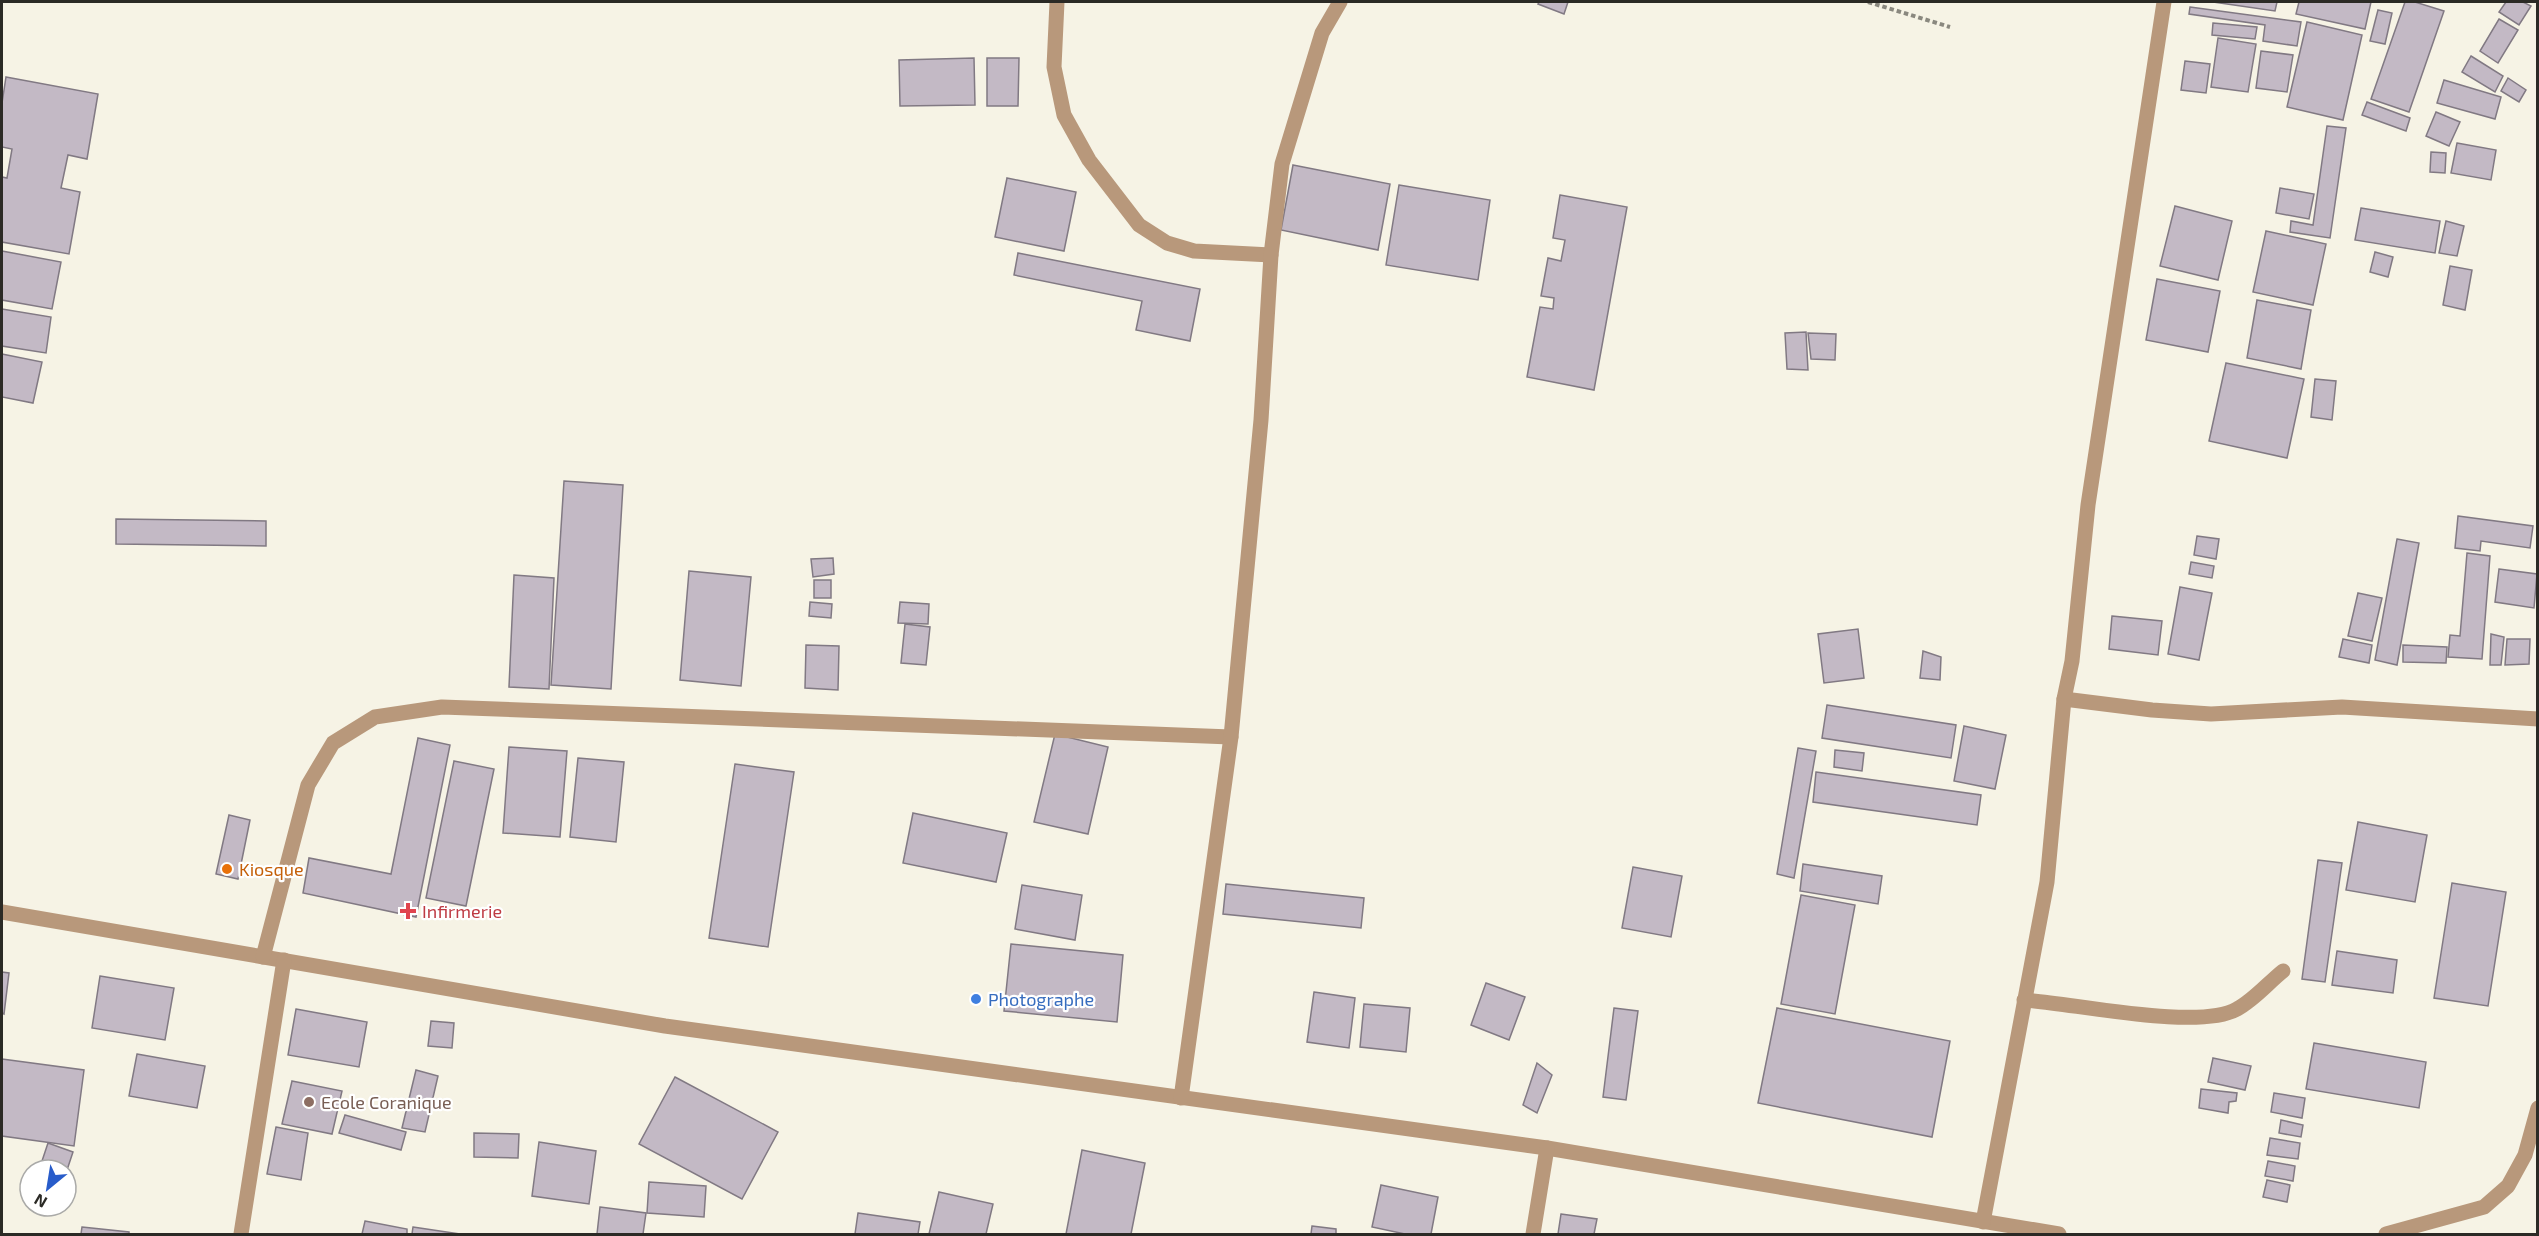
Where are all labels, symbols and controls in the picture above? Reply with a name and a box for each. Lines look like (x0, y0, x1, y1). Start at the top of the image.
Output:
place label: Kiosque (239, 858, 304, 880)
marker: Kiosque (220, 862, 234, 876)
place label: Infirmerie (422, 900, 502, 922)
marker: Infirmerie (399, 902, 417, 920)
place label: Photographe (988, 988, 1094, 1010)
marker: Photographe (969, 992, 983, 1006)
place label: Ecole Coranique (321, 1091, 452, 1113)
marker: Ecole Coranique (302, 1095, 316, 1109)
north arrow (18, 1158, 78, 1218)
text: N (30, 1190, 50, 1213)

